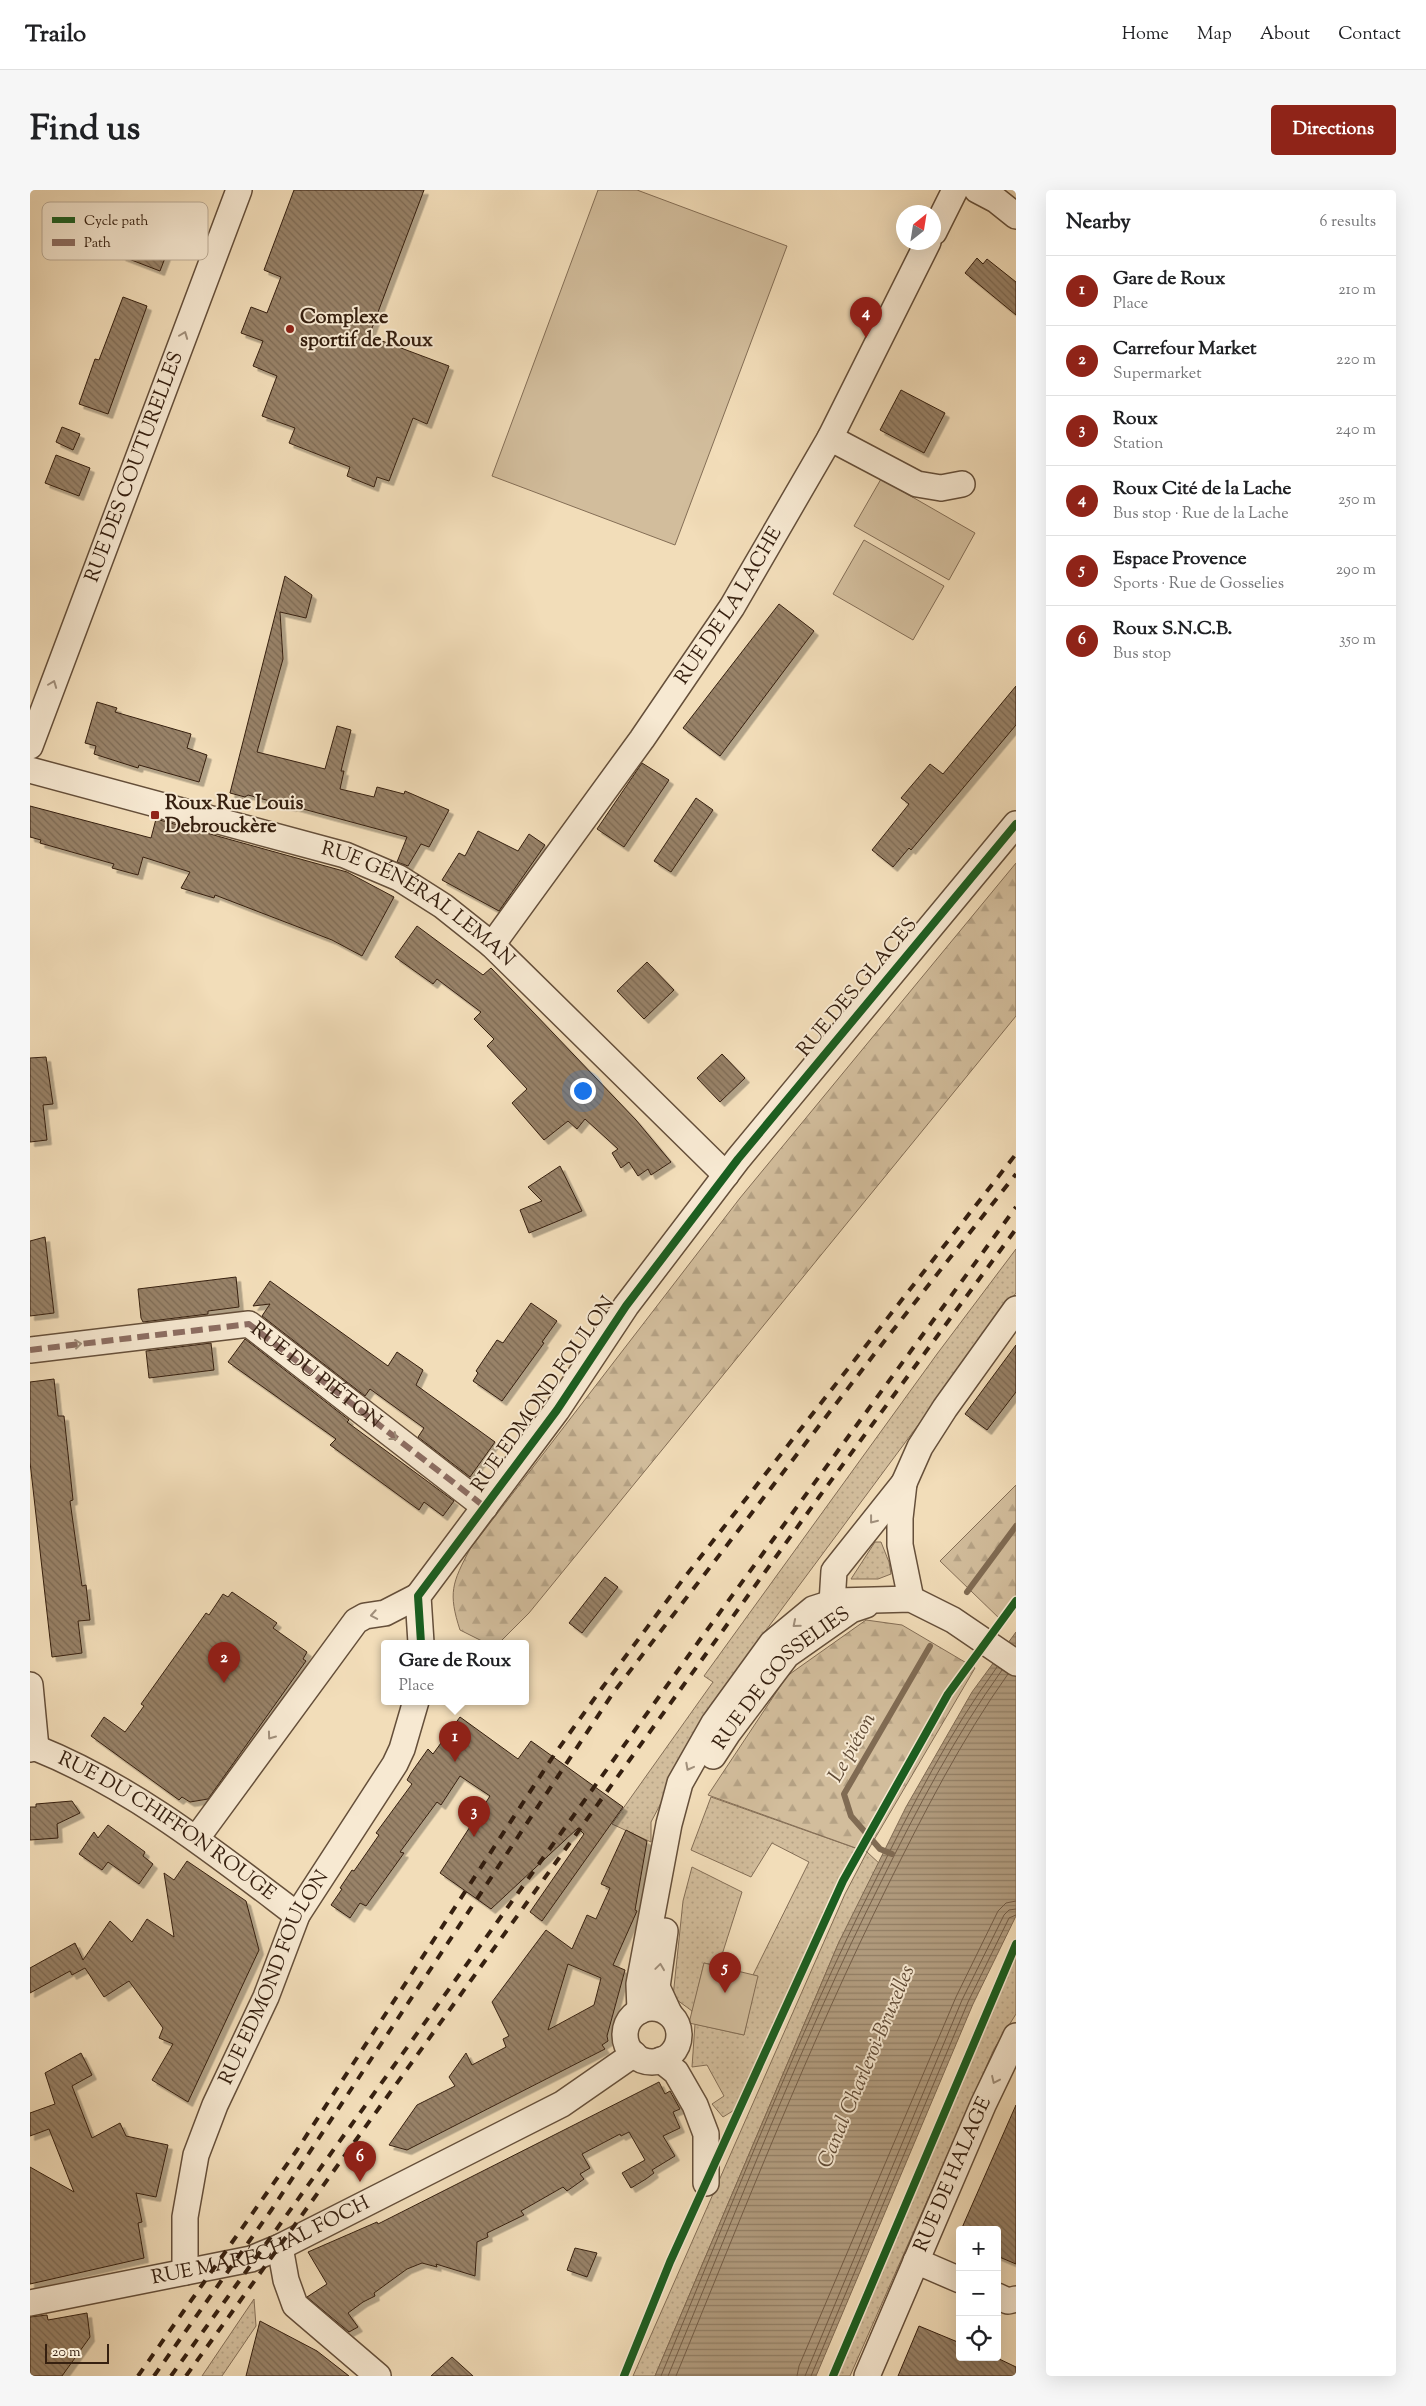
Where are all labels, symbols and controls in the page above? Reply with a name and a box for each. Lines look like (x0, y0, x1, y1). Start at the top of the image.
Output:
text: Trailo (25, 18, 86, 52)
text: Home (1122, 22, 1169, 48)
text: Map (1197, 22, 1232, 48)
text: About (1260, 22, 1310, 48)
text: Contact (1338, 22, 1401, 48)
text: Find us (30, 105, 140, 156)
button: Directions (1271, 105, 1396, 155)
legend (42, 202, 208, 260)
north arrow (896, 205, 941, 250)
text: Nearby (1066, 208, 1131, 238)
text: 6 results (1320, 211, 1376, 234)
text: Cycle path (84, 212, 148, 232)
text: Path (84, 234, 111, 254)
text: Gare de Roux (1113, 266, 1225, 293)
text: 1 (1079, 279, 1085, 302)
text: 210 m (1338, 279, 1376, 302)
text: Place (1113, 293, 1148, 316)
pin: 4 (850, 297, 882, 338)
place label: Complexe sportif de Roux (300, 304, 433, 356)
marker: Complexe sportif de Roux (284, 323, 296, 335)
one-way arrow (178, 331, 188, 340)
text: Carrefour Market (1113, 336, 1257, 363)
street label: RUE DES COUTURELLES (78, 348, 191, 587)
text: 2 (1078, 349, 1086, 372)
text: 220 m (1336, 349, 1376, 372)
text: Supermarket (1113, 363, 1202, 386)
text: Roux (1113, 406, 1158, 433)
text: 3 (1079, 419, 1085, 442)
text: 240 m (1335, 419, 1376, 442)
text: Station (1113, 433, 1163, 456)
text: Roux Cité de la Lache (1113, 476, 1291, 503)
text: 4 (1078, 489, 1086, 512)
text: 250 m (1338, 489, 1376, 512)
text: Bus stop · Rue de la Lache (1113, 503, 1289, 526)
street label: RUE DE LA LACHE (668, 521, 790, 691)
text: Espace Provence (1113, 546, 1247, 573)
text: 5 (1079, 559, 1085, 582)
text: 290 m (1336, 559, 1376, 582)
text: Sports · Rue de Gosselies (1113, 573, 1284, 596)
text: Roux S.N.C.B. (1113, 616, 1232, 643)
text: 6 (1078, 629, 1086, 652)
text: 350 m (1339, 629, 1376, 652)
text: Bus stop (1113, 643, 1171, 666)
one-way arrow (47, 680, 57, 689)
place label: Roux Rue Louis Debrouckère (165, 790, 304, 842)
marker: Roux Rue Louis Debrouckère (149, 809, 161, 821)
street label: RUE GÉNÉRAL LEMAN (318, 835, 521, 974)
street label: RUE DES GLACES (791, 912, 925, 1064)
your location (570, 1078, 596, 1104)
street label: RUE EDMOND FOULON (465, 1291, 623, 1499)
street label: RUE DU PIÉTON (244, 1316, 387, 1436)
one-way arrow (75, 1339, 83, 1350)
one-way arrow (388, 1431, 397, 1439)
one-way arrow (870, 1515, 879, 1524)
street label: RUE DE GOSSELIES (706, 1600, 857, 1756)
one-way arrow (369, 1609, 378, 1619)
one-way arrow (793, 1618, 802, 1626)
popup (381, 1640, 529, 1705)
pin: 2 (208, 1642, 240, 1683)
text: Gare de Roux (399, 1648, 511, 1675)
text: Place (399, 1675, 434, 1698)
water label: Le piéton (822, 1708, 884, 1788)
pin: 1 (439, 1721, 471, 1762)
one-way arrow (268, 1731, 277, 1740)
street label: RUE DU CHIFFON ROUGE (53, 1745, 282, 1908)
one-way arrow (685, 1761, 695, 1770)
pin: 3 (458, 1796, 490, 1837)
street label: RUE EDMOND FOULON (212, 1865, 337, 2090)
pin: 5 (709, 1952, 741, 1993)
water label: Canal Charleroi-Bruxelles (811, 1961, 923, 2173)
one-way arrow (654, 1963, 664, 1972)
one-way arrow (991, 2075, 1001, 2084)
street label: RUE DE HALAGE (907, 2092, 999, 2257)
pin: 6 (344, 2141, 376, 2182)
street label: RUE MARÉCHAL FOCH (149, 2189, 375, 2293)
map controls (956, 2226, 1001, 2361)
button: + (956, 2226, 1001, 2271)
button: − (956, 2271, 1001, 2316)
button: locate (956, 2316, 1001, 2361)
scale bar (45, 2341, 109, 2364)
text: 20 m (52, 2343, 81, 2363)

